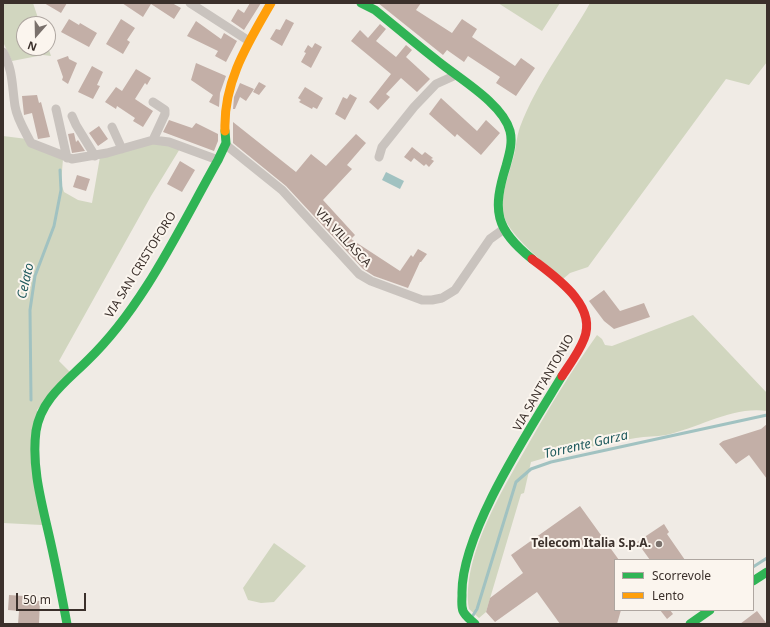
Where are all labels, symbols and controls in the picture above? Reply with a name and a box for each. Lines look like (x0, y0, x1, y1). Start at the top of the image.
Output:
north arrow (16, 16, 56, 56)
text: N (25, 38, 39, 55)
street label: VIA VILLASCA (312, 206, 374, 270)
street label: VIA SAN CRISTOFORO (102, 209, 180, 321)
water label: Celato (14, 261, 38, 301)
street label: VIA SANT'ANTONIO (510, 332, 578, 434)
water label: Torrente Garza (542, 428, 630, 462)
place label: Telecom Italia S.p.A. (531, 537, 651, 551)
marker: Telecom Italia S.p.A. (654, 539, 664, 549)
legend (614, 559, 754, 611)
text: Scorrevole (652, 567, 711, 584)
scale bar (18, 585, 88, 611)
text: Lento (652, 587, 684, 604)
text: 50 m (23, 591, 51, 608)

